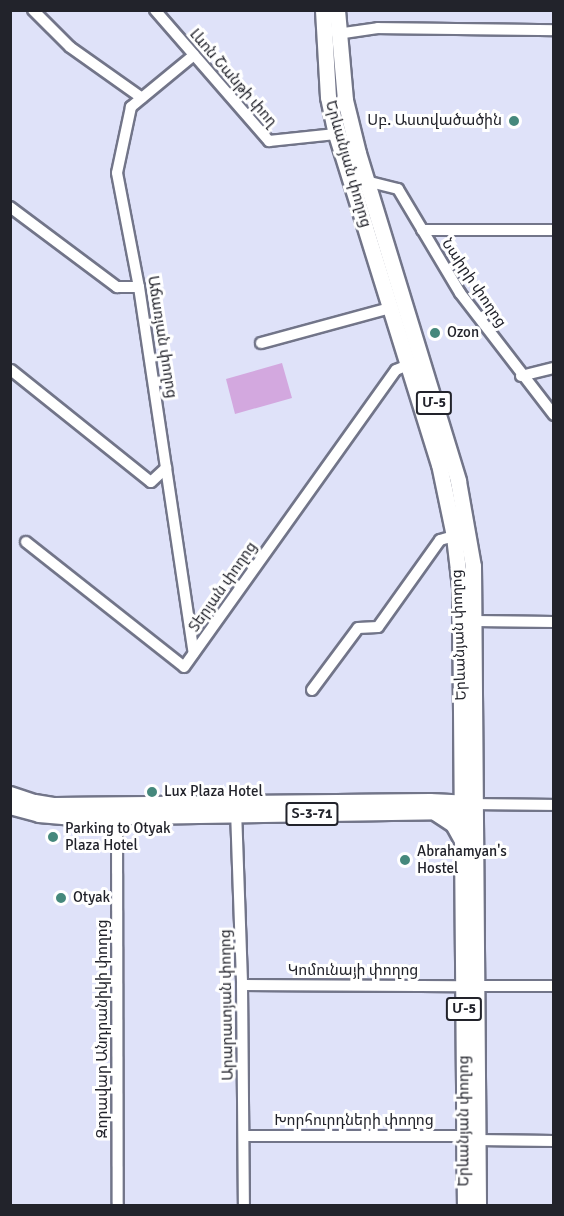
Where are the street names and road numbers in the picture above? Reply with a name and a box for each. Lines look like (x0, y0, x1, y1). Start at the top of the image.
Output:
street label: Լևոն Շանթի փող (186, 25, 280, 131)
street label: Երևանյան փողոց (321, 98, 375, 230)
street label: Նաիրի փողոց (438, 235, 510, 331)
street label: Աճառյան փողոց (143, 274, 181, 400)
road number: Մ-5 (414, 392, 454, 414)
street label: Տերյան փողոց (185, 538, 261, 636)
street label: Երևանյան փողոց (448, 569, 470, 701)
road number: Տ-3-71 (285, 803, 339, 825)
street label: Զորավար Անդրանիկի փողոց (94, 919, 112, 1139)
street label: Արարատյան փողոց (217, 929, 237, 1081)
street label: Կոմունայի փողոց (288, 962, 418, 980)
road number: Մ-5 (444, 998, 484, 1020)
street label: Երևանյան փողոց (455, 1055, 473, 1187)
street label: Խորհուրդների փողոց (274, 1112, 434, 1130)

